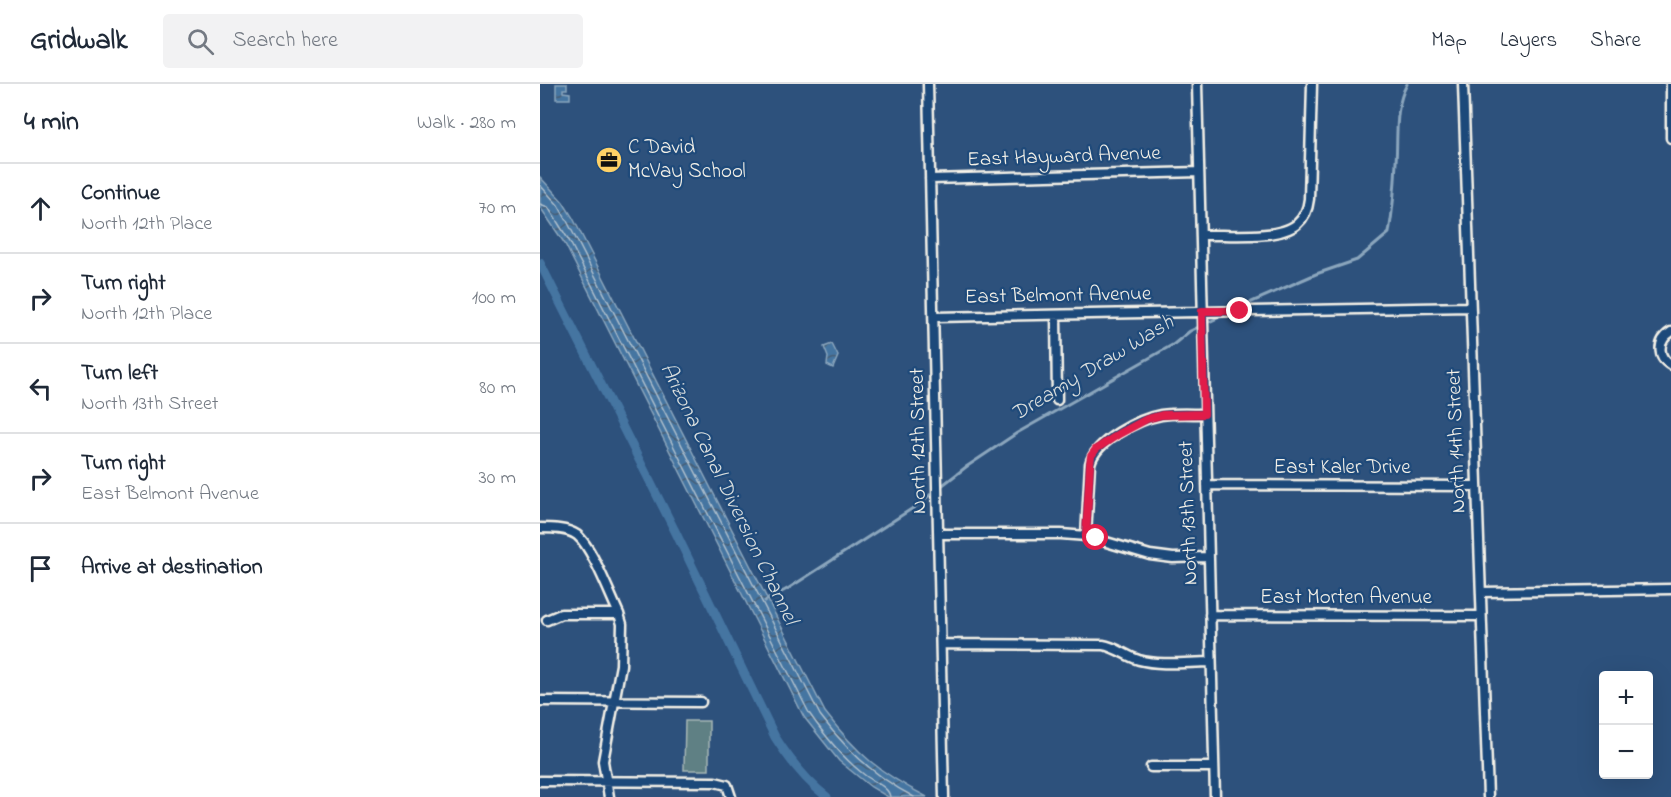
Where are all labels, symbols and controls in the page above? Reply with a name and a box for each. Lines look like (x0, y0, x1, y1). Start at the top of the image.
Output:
search box (163, 14, 583, 68)
text: Gridwalk (30, 21, 127, 62)
icon: search (184, 25, 217, 58)
text: Search here (232, 25, 338, 57)
text: Map (1431, 26, 1467, 56)
text: Layers (1500, 26, 1557, 56)
text: Share (1590, 26, 1641, 56)
text: 4 min (24, 104, 79, 142)
text: Walk · 280 m (417, 109, 516, 138)
place label: C David McVay School (628, 133, 746, 189)
street label: East Hayward Avenue (967, 139, 1162, 177)
office icon: C David McVay School (594, 145, 624, 175)
text: Continue (81, 178, 160, 210)
icon: ahead (24, 192, 57, 225)
text: 70 m (479, 194, 516, 223)
text: North 12th Place (81, 210, 212, 239)
text: Turn right (81, 268, 166, 300)
street label: East Belmont Avenue (964, 279, 1152, 313)
icon: right (24, 282, 57, 315)
text: 100 m (472, 284, 516, 313)
route end (1226, 297, 1252, 323)
text: North 12th Place (81, 300, 212, 329)
water label: Dreamy Draw Wash (1006, 307, 1181, 430)
text: Turn left (81, 358, 158, 390)
water label: Arizona Canal Diversion Channel (651, 358, 806, 632)
street label: North 12th Street (903, 368, 935, 514)
street label: North 14th Street (1439, 368, 1475, 514)
icon: left (24, 372, 57, 405)
text: 80 m (479, 374, 516, 403)
text: North 13th Street (81, 390, 219, 419)
street label: North 13th Street (1171, 440, 1207, 586)
text: Turn right (81, 448, 166, 480)
street label: East Kaler Drive (1273, 453, 1411, 483)
icon: right (24, 462, 57, 495)
text: 30 m (479, 464, 516, 493)
text: East Belmont Avenue (81, 480, 259, 509)
route start (1082, 524, 1108, 550)
icon: arrive (24, 552, 57, 585)
text: Arrive at destination (81, 552, 263, 584)
street label: East Morten Avenue (1260, 583, 1433, 613)
map controls (1599, 671, 1653, 779)
button: + (1599, 671, 1653, 725)
button: − (1599, 725, 1653, 779)

